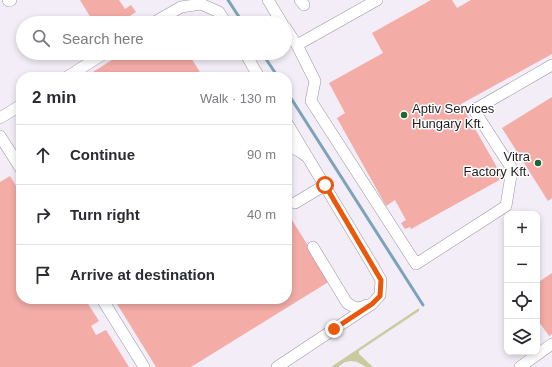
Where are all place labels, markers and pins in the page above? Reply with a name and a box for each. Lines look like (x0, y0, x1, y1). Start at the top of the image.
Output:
place label: Aptiv Services Hungary Kft. (412, 101, 495, 131)
marker: Aptiv Services Hungary Kft. (399, 110, 409, 120)
place label: Vitra Factory Kft. (464, 149, 531, 179)
marker: Vitra Factory Kft. (533, 158, 543, 168)

